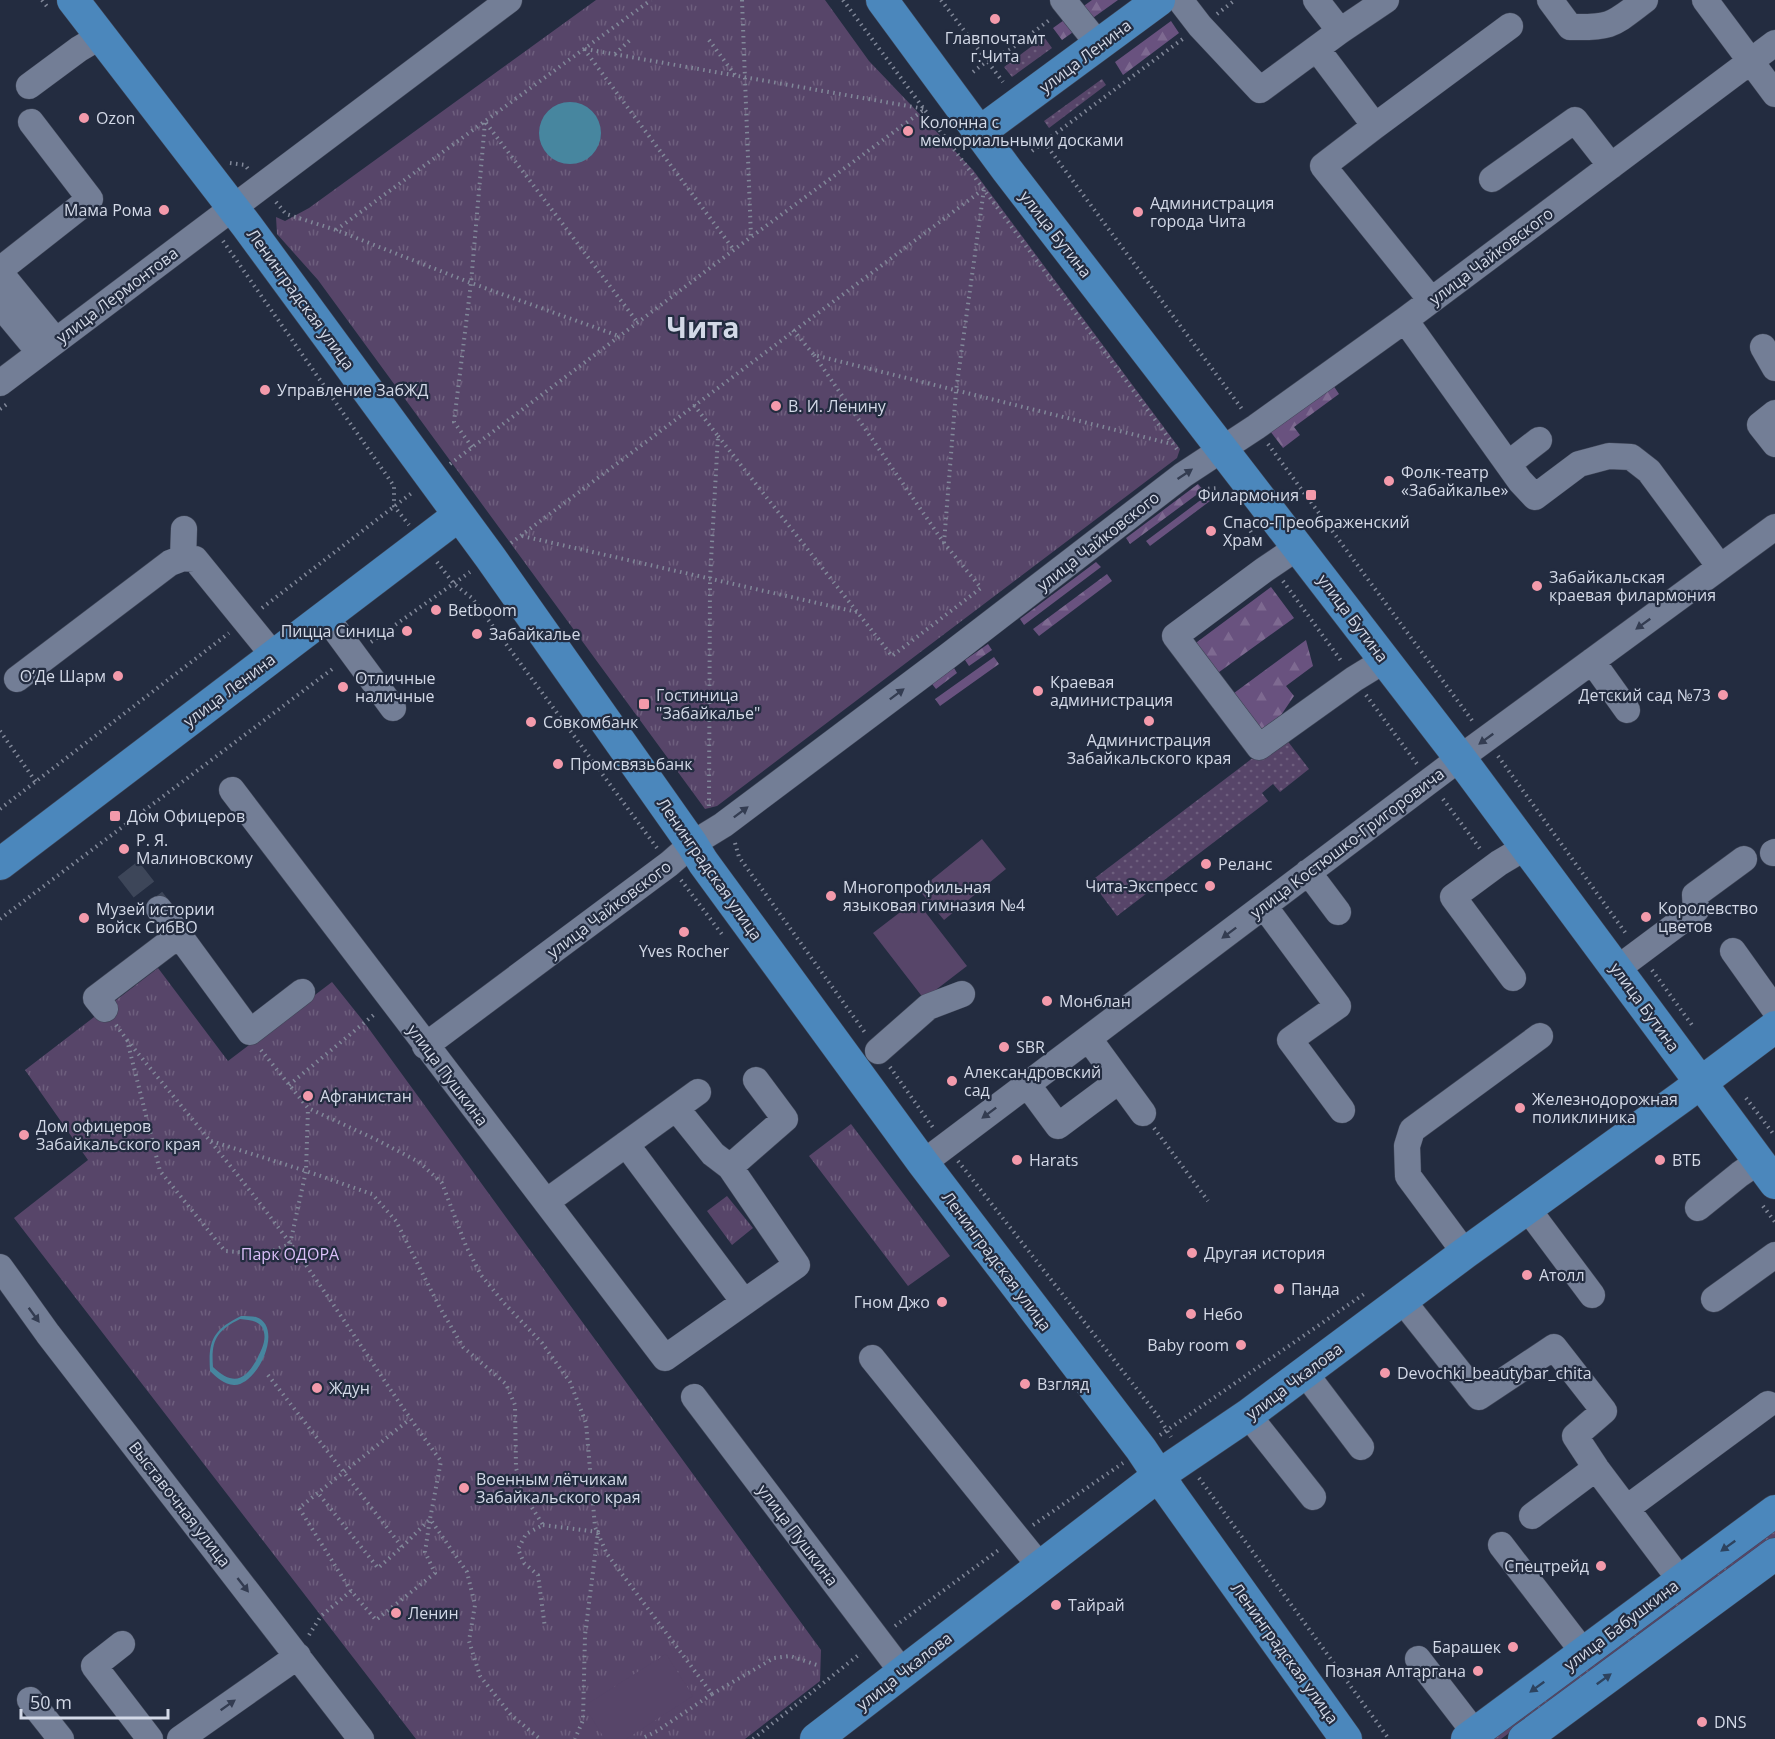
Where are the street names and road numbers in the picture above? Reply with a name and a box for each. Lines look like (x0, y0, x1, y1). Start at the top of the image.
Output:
street label: улица Ленина (1034, 14, 1136, 98)
street label: улица Бутина (1015, 186, 1097, 282)
street label: улица Чайковского (1425, 202, 1557, 310)
street label: Ленинградская улица (242, 224, 360, 374)
street label: улица Лермонтова (52, 242, 182, 348)
street label: улица Чайковского (1032, 486, 1164, 596)
street label: улица Бутина (1313, 569, 1393, 667)
street label: улица Ленина (178, 648, 280, 732)
street label: улица Костюшко-Григоровича (1245, 763, 1449, 923)
street label: Ленинградская улица (652, 793, 768, 945)
street label: улица Чайковского (543, 855, 675, 963)
street label: улица Бутина (1605, 958, 1685, 1056)
street label: улица Пушкина (403, 1020, 493, 1130)
street label: Ленинградская улица (937, 1187, 1057, 1335)
street label: улица Чкалова (1241, 1337, 1347, 1425)
street label: Выставочная улица (124, 1437, 236, 1571)
street label: улица Пушкина (753, 1480, 843, 1590)
street label: улица Бабушкина (1559, 1575, 1683, 1675)
street label: Ленинградская улица (1226, 1578, 1344, 1728)
street label: улица Чкалова (852, 1627, 956, 1715)

